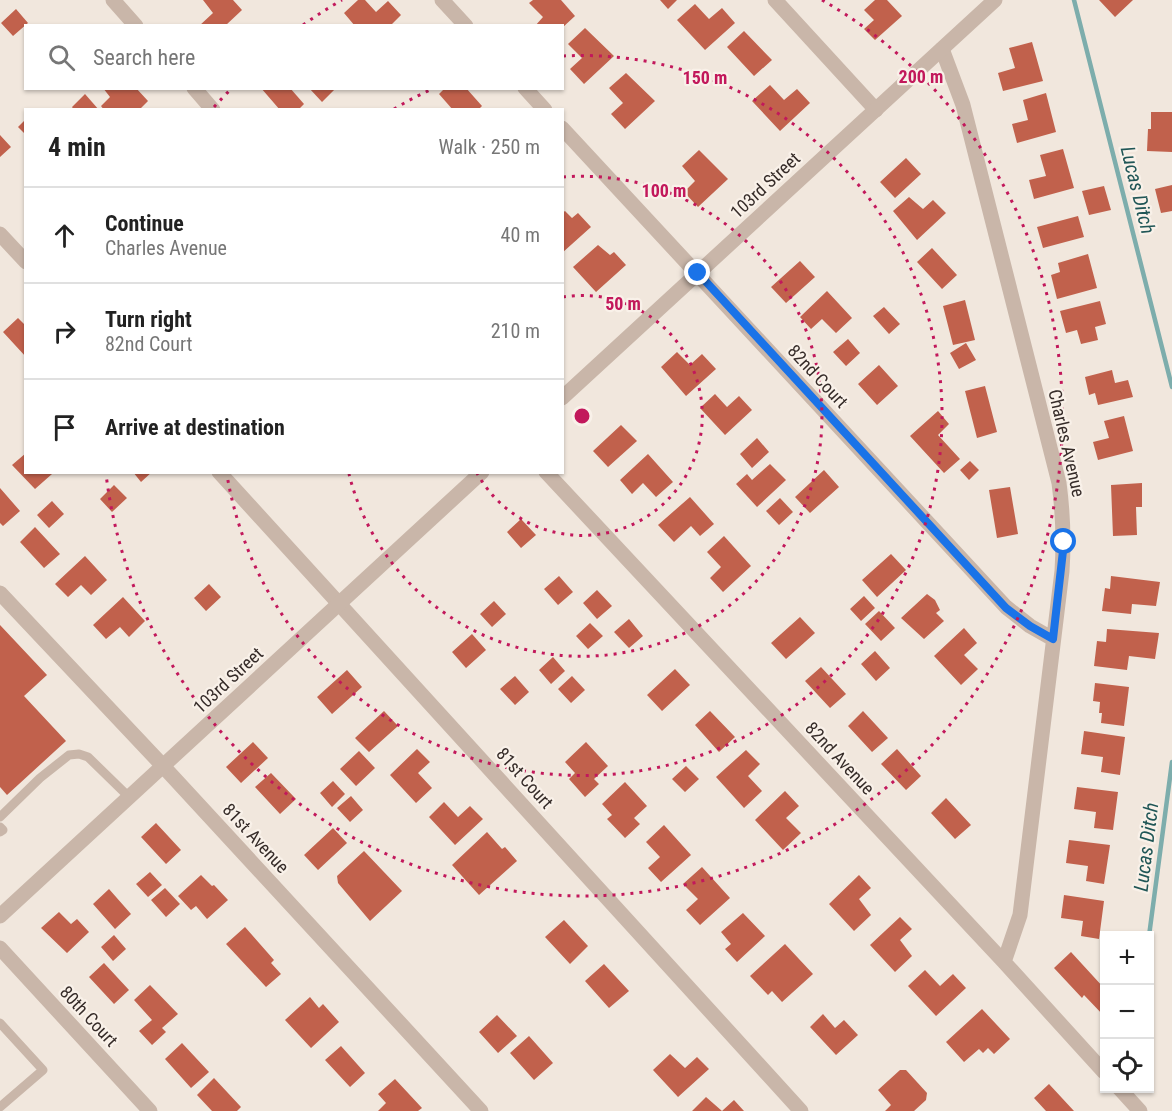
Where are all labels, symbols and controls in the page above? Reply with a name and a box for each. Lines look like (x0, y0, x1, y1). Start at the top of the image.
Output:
search box (24, 24, 564, 90)
icon: search (45, 41, 78, 74)
text: Search here (93, 45, 195, 70)
text: 200 m (899, 66, 943, 87)
text: 150 m (683, 67, 727, 88)
text: 4 min (48, 132, 106, 162)
text: Walk · 250 m (439, 135, 540, 159)
water label: Lucas Ditch (1116, 144, 1160, 236)
street label: 103rd Street (726, 148, 804, 222)
text: 100 m (642, 180, 686, 201)
text: Continue (105, 211, 184, 236)
icon: ahead (48, 219, 81, 252)
text: 40 m (501, 223, 540, 247)
text: Charles Avenue (105, 236, 227, 260)
route end (684, 259, 710, 285)
text: 50 m (605, 293, 641, 314)
text: Turn right (105, 307, 192, 332)
icon: right (48, 315, 81, 348)
text: 210 m (491, 319, 540, 343)
text: 82nd Court (105, 332, 193, 356)
street label: 82nd Court (783, 340, 853, 412)
street label: Charles Avenue (1044, 387, 1090, 499)
centre of rings (572, 406, 592, 426)
icon: arrive (48, 411, 81, 444)
text: Arrive at destination (105, 415, 285, 440)
route start (1050, 528, 1076, 554)
street label: 103rd Street (189, 643, 267, 717)
street label: 82nd Avenue (801, 717, 879, 799)
street label: 81st Court (492, 743, 558, 813)
street label: 81st Avenue (219, 799, 293, 877)
water label: Lucas Ditch (1129, 801, 1163, 893)
map controls (1100, 931, 1154, 1093)
button: + (1100, 931, 1154, 985)
street label: 80th Court (56, 981, 122, 1051)
button: − (1100, 985, 1154, 1039)
button: locate (1100, 1039, 1154, 1093)

